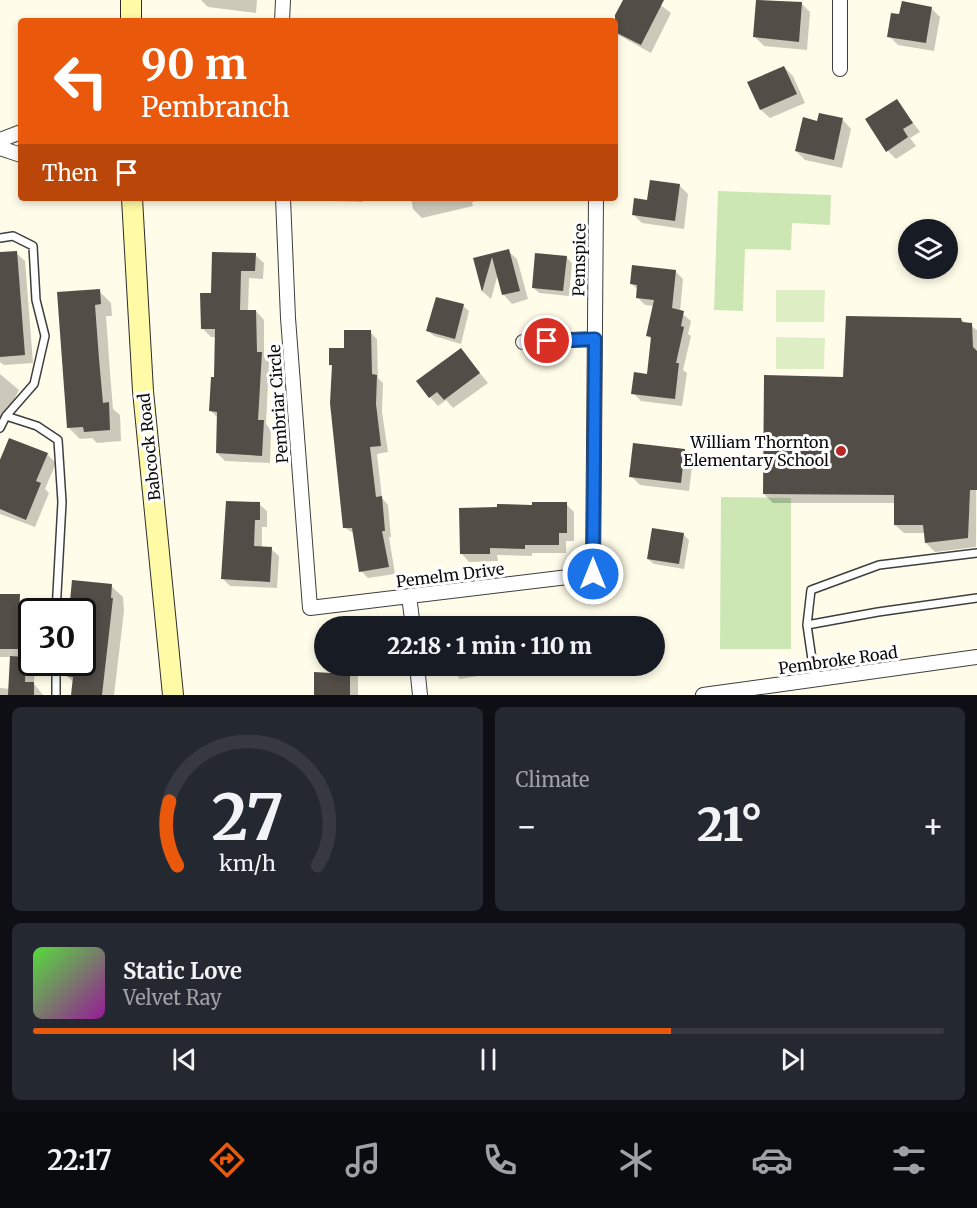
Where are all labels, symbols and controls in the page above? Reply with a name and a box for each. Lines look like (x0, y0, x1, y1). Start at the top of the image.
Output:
text: 90 m (141, 38, 247, 90)
icon: left (42, 42, 120, 120)
text: Pembranch (141, 90, 290, 124)
icon: arrive (110, 156, 143, 189)
text: Then (42, 159, 98, 187)
map controls (898, 219, 958, 279)
button: layers (898, 219, 958, 279)
street label: Pemspice (568, 223, 590, 297)
pin (521, 315, 572, 366)
icon: arrive (530, 324, 563, 357)
street label: Pembriar Circle (264, 344, 292, 464)
street label: Babcock Road (133, 392, 165, 502)
place label: William Thornton Elementary School (683, 432, 829, 470)
marker: William Thornton Elementary School (834, 444, 848, 458)
position arrow (561, 542, 625, 606)
street label: Pemelm Drive (395, 558, 505, 592)
speed limit sign: 30 (18, 598, 96, 676)
text: 22:18 · 1 min · 110 m (387, 632, 592, 660)
street label: Pembroke Road (777, 642, 899, 678)
text: Climate (516, 767, 590, 792)
text: 27 (211, 779, 283, 857)
text: 21° (697, 797, 763, 853)
text: − (516, 806, 538, 847)
text: + (922, 806, 944, 847)
text: km/h (219, 850, 276, 877)
text: Static Love (123, 957, 242, 985)
text: Velvet Ray (123, 985, 222, 1010)
icon: previous (168, 1043, 201, 1076)
icon: pause (472, 1043, 505, 1076)
icon: next (776, 1043, 809, 1076)
icon: directions (206, 1139, 248, 1181)
icon: music (342, 1139, 384, 1181)
icon: phone (479, 1139, 521, 1181)
icon: climate (615, 1139, 657, 1181)
icon: car (751, 1139, 793, 1181)
icon: filters (888, 1139, 930, 1181)
text: 22:17 (47, 1143, 112, 1177)

